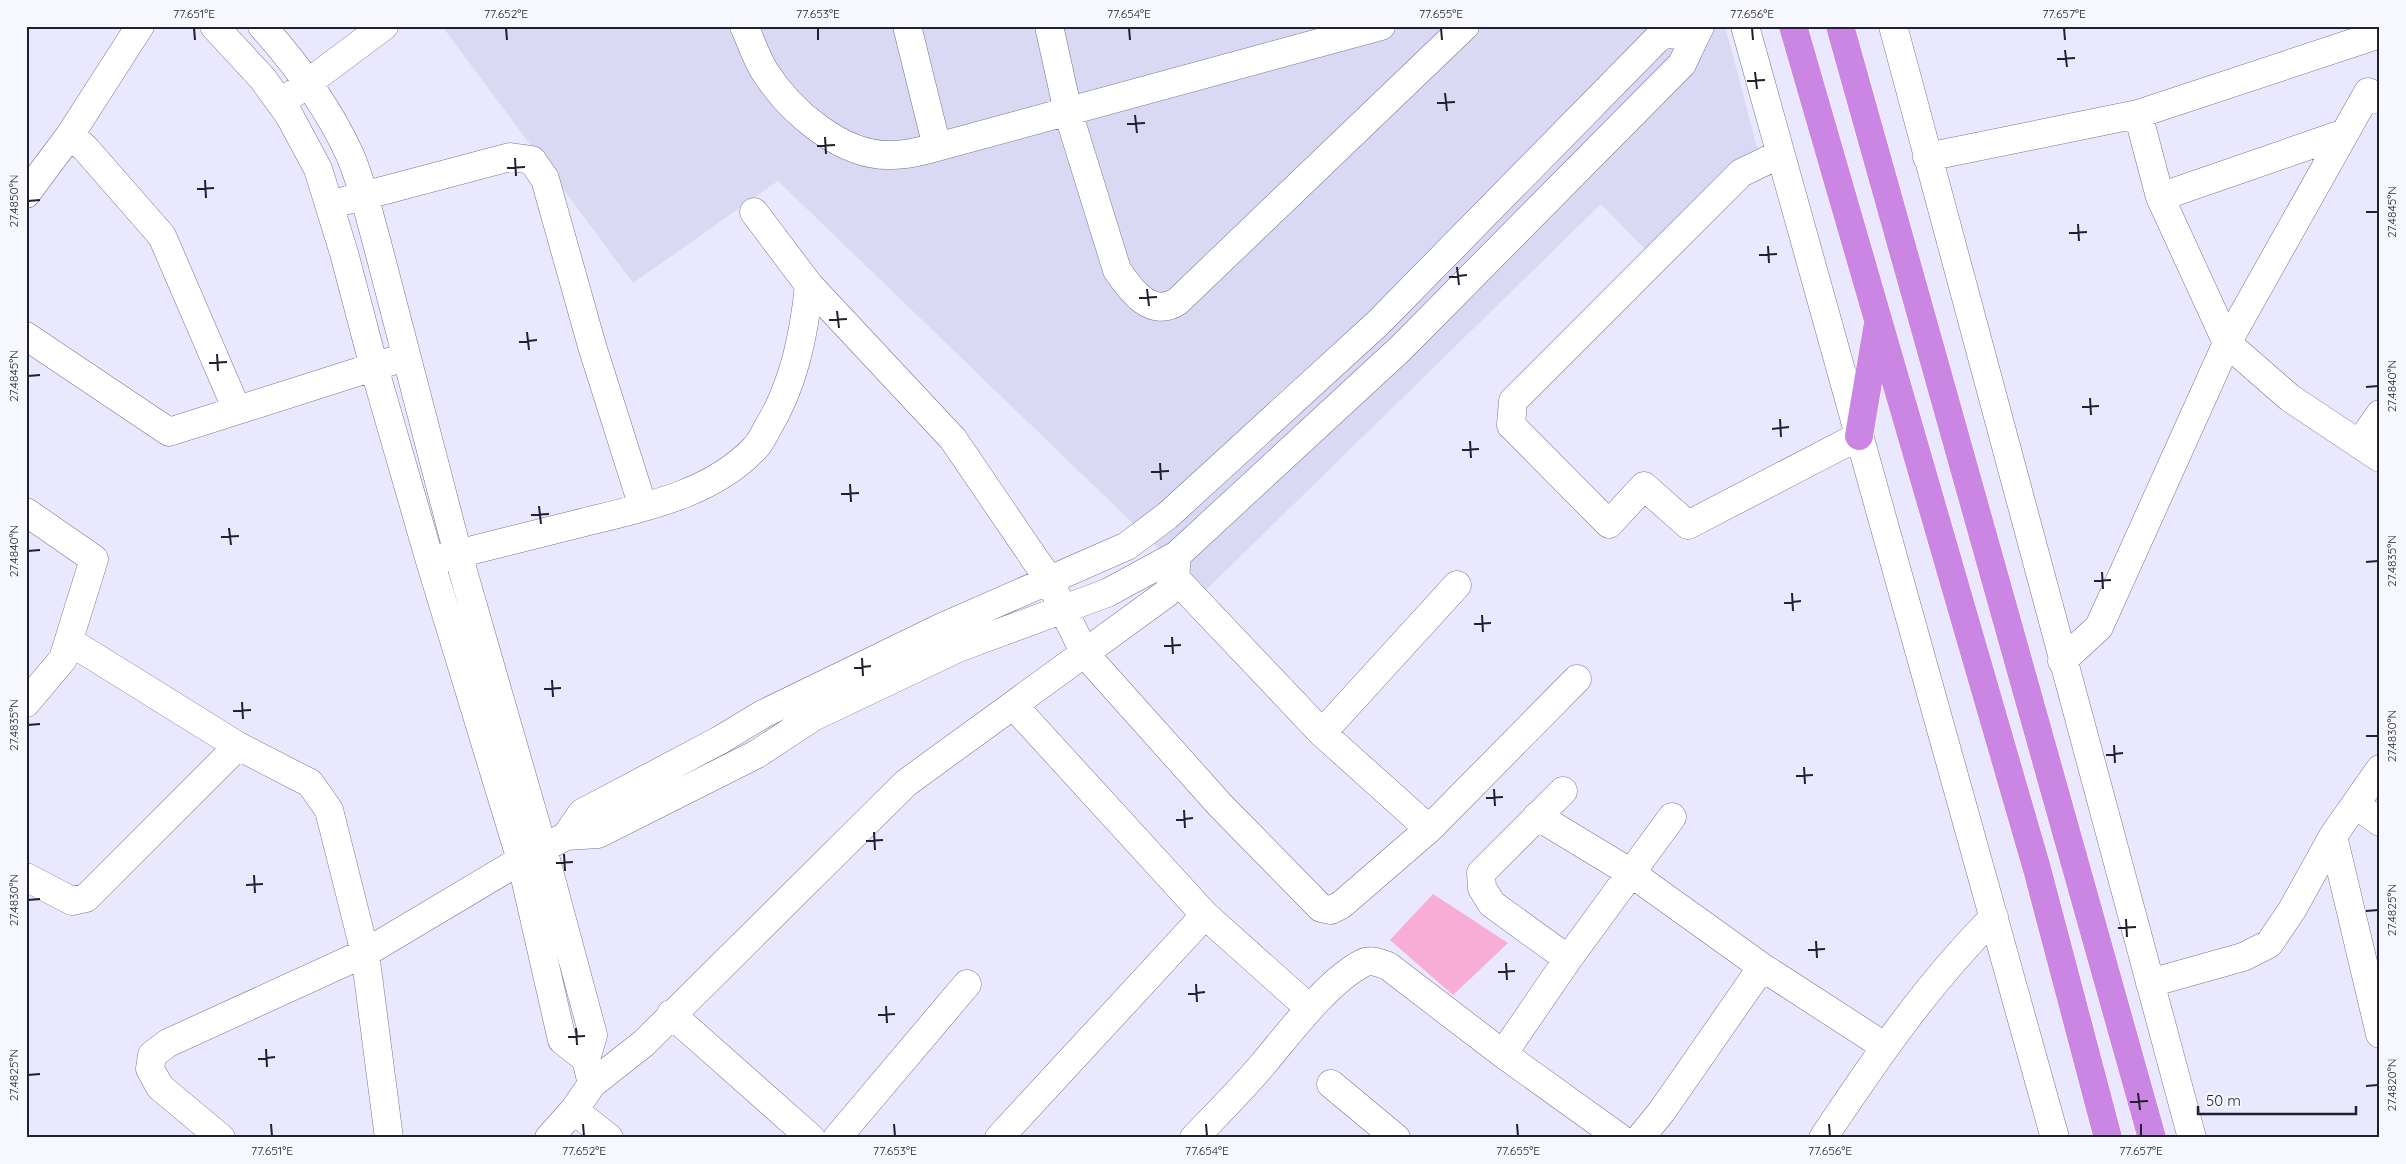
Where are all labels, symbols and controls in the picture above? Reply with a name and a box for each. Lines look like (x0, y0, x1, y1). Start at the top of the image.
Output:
text: 77.651°E (173, 6, 215, 21)
text: 77.652°E (484, 6, 528, 21)
text: 77.653°E (796, 6, 840, 21)
text: 77.654°E (1107, 6, 1151, 21)
text: 77.655°E (1419, 6, 1463, 21)
text: 77.656°E (1730, 6, 1774, 21)
text: 77.657°E (2042, 6, 2086, 21)
text: 27.4850°N (6, 175, 21, 227)
text: 27.4845°N (2384, 186, 2399, 238)
text: 27.4845°N (6, 350, 21, 402)
text: 27.4840°N (2384, 360, 2399, 412)
text: 27.4840°N (6, 525, 21, 577)
text: 27.4835°N (2384, 535, 2399, 587)
text: 27.4835°N (6, 699, 21, 751)
text: 27.4830°N (2384, 710, 2399, 762)
text: 27.4830°N (6, 874, 21, 926)
text: 27.4825°N (2384, 884, 2399, 936)
text: 27.4825°N (6, 1049, 21, 1101)
text: 27.4820°N (2384, 1059, 2399, 1111)
scale bar (2198, 1084, 2356, 1116)
text: 50 m (2206, 1091, 2241, 1110)
text: 77.651°E (251, 1143, 293, 1158)
text: 77.652°E (562, 1143, 606, 1158)
text: 77.653°E (873, 1143, 917, 1158)
text: 77.654°E (1185, 1143, 1229, 1158)
text: 77.655°E (1496, 1143, 1540, 1158)
text: 77.656°E (1808, 1143, 1852, 1158)
text: 77.657°E (2119, 1143, 2163, 1158)

